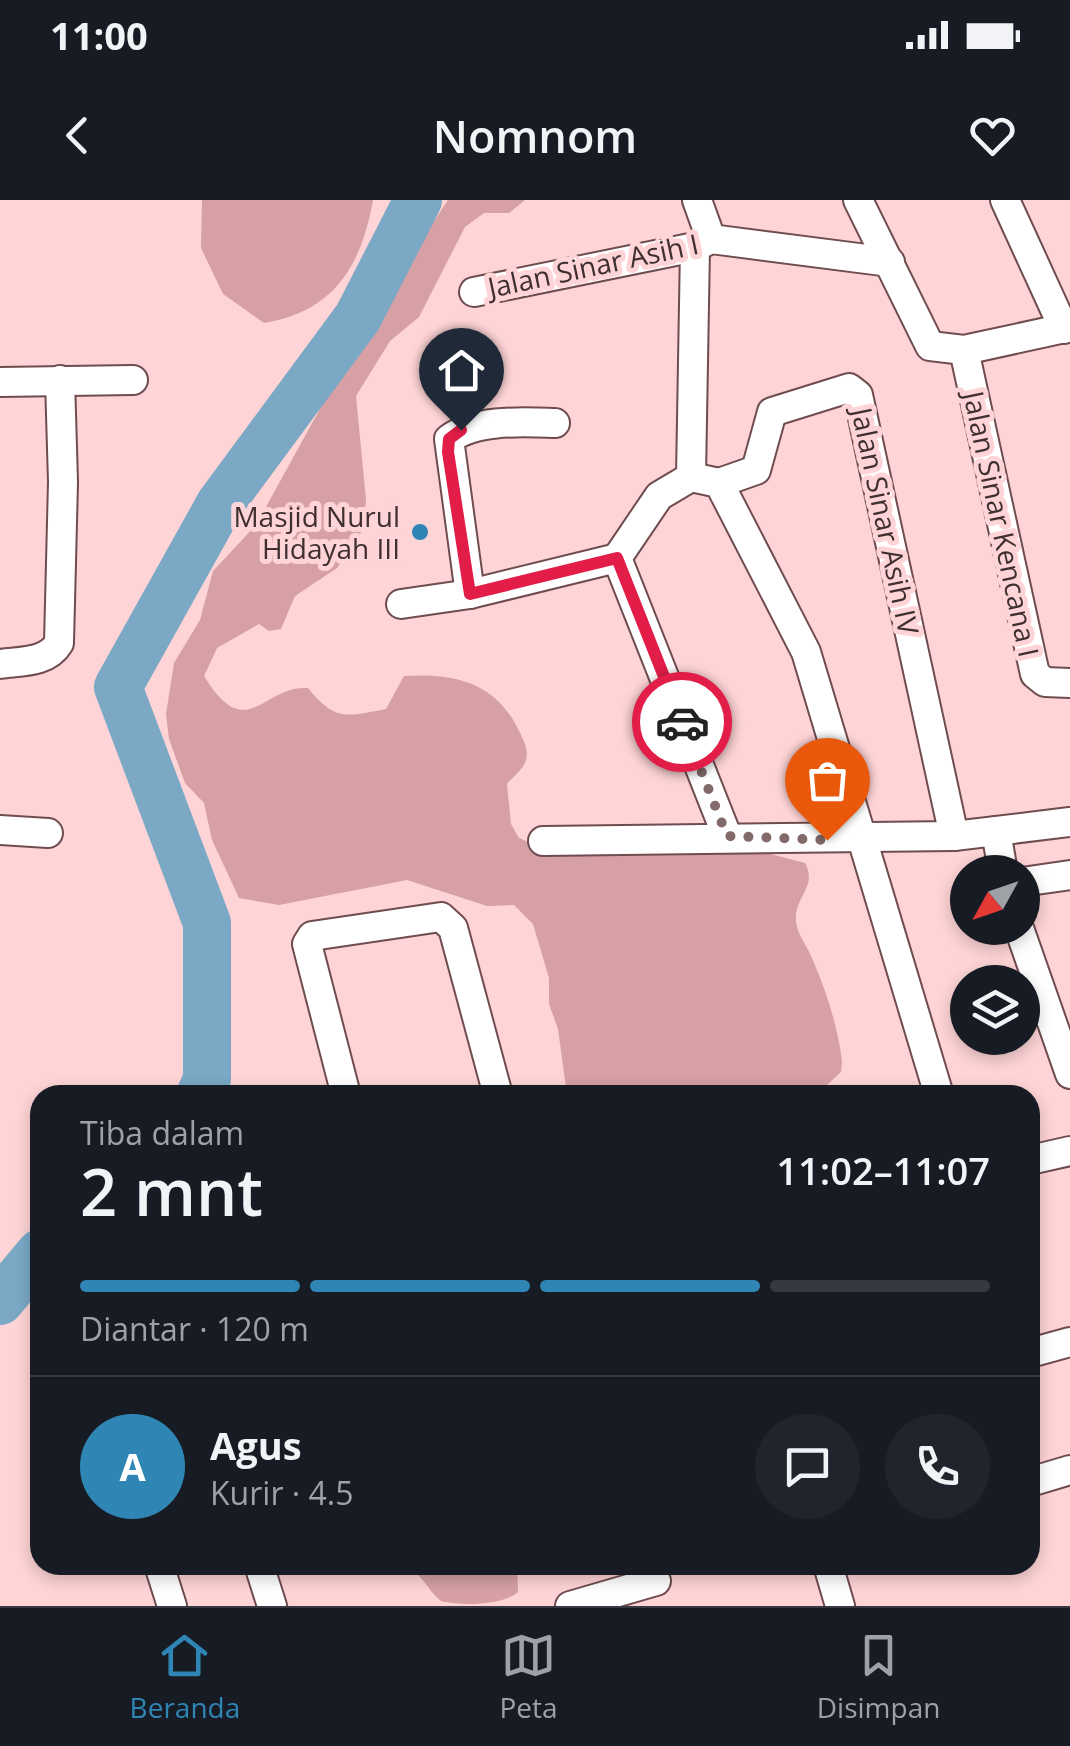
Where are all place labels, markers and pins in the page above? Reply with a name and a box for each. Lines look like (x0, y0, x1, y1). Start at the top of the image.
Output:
pin (419, 328, 504, 431)
place label: Masjid Nurul Hidayah III (233, 497, 400, 567)
marker: Masjid Nurul Hidayah III (409, 521, 431, 543)
pin (785, 738, 870, 841)

